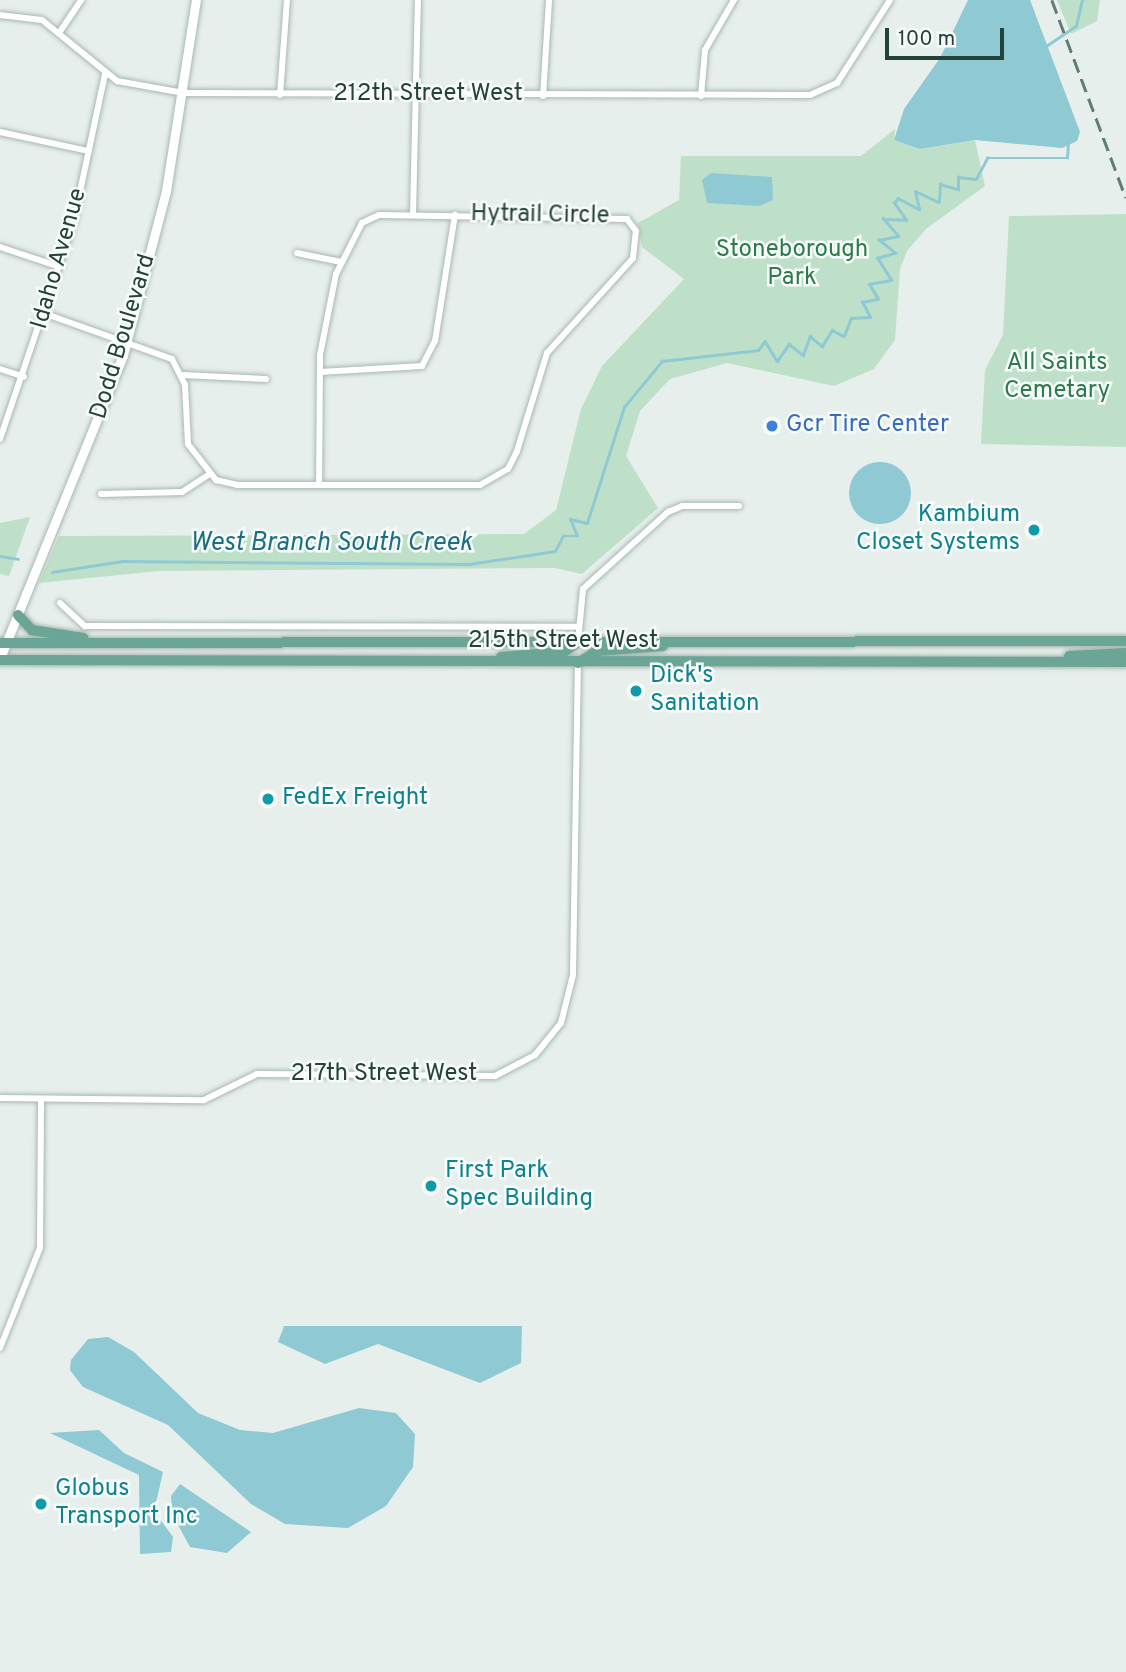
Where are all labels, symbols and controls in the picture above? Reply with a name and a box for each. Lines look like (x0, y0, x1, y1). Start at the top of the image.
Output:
scale bar (888, 14, 1007, 58)
text: 100 m (898, 26, 955, 53)
street label: 212th Street West (333, 81, 523, 109)
street label: Idaho Avenue (26, 185, 94, 333)
street label: Hytrail Circle (470, 200, 610, 232)
park label: Stoneborough Park (716, 237, 868, 293)
street label: Dodd Boulevard (85, 251, 163, 423)
park label: All Saints Cemetary (1004, 350, 1110, 406)
place label: Gcr Tire Center (786, 412, 950, 440)
marker: Gcr Tire Center (764, 418, 780, 434)
place label: Kambium Closet Systems (856, 502, 1020, 558)
marker: Kambium Closet Systems (1026, 522, 1042, 538)
water label: West Branch South Creek (190, 528, 472, 560)
street label: 215th Street West (468, 628, 658, 656)
place label: Dick's Sanitation (650, 663, 759, 719)
marker: Dick's Sanitation (628, 683, 644, 699)
place label: FedEx Freight (282, 785, 428, 813)
marker: FedEx Freight (260, 791, 276, 807)
street label: 217th Street West (290, 1061, 478, 1089)
place label: First Park Spec Building (445, 1158, 593, 1214)
marker: First Park Spec Building (423, 1178, 439, 1194)
place label: Globus Transport Inc (55, 1476, 198, 1532)
marker: Globus Transport Inc (33, 1496, 49, 1512)

